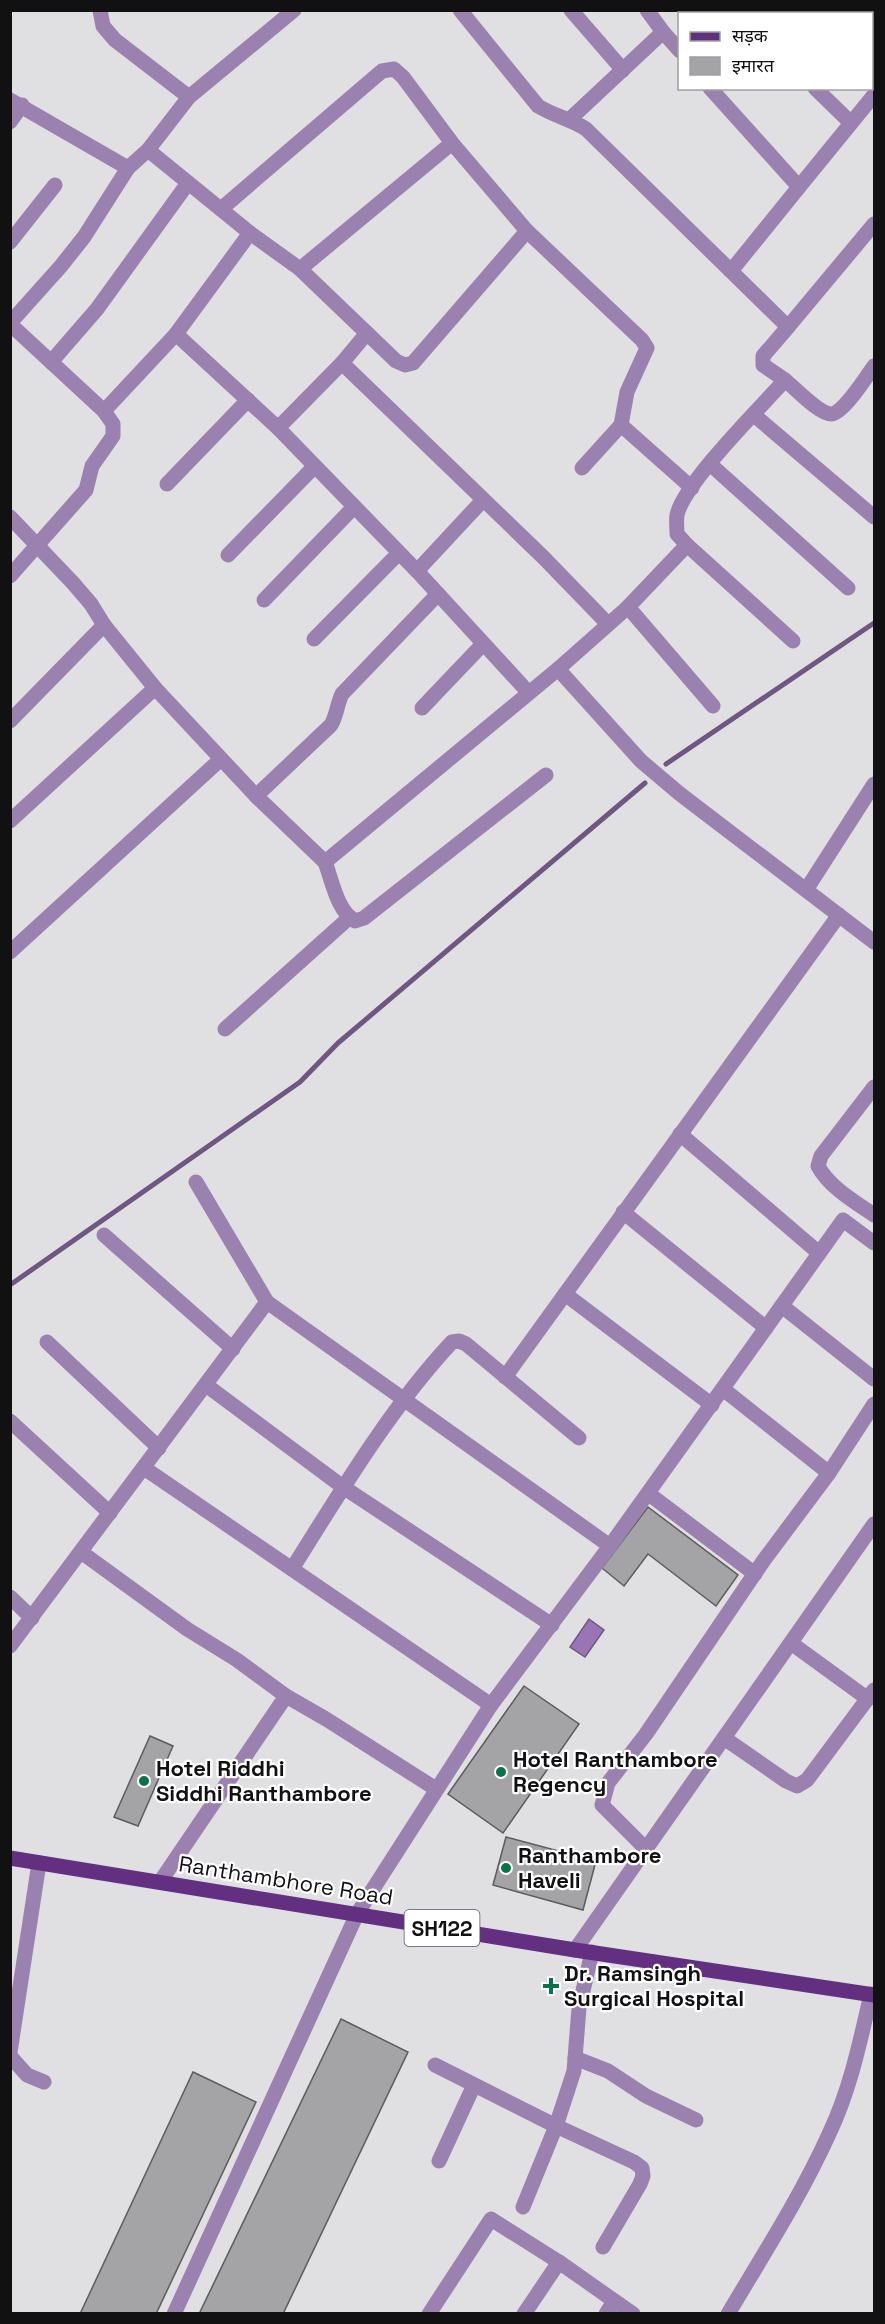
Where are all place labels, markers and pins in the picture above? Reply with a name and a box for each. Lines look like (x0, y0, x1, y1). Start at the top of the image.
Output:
place label: Hotel Ranthambore Regency (513, 1745, 718, 1798)
place label: Hotel Riddhi Siddhi Ranthambore (156, 1754, 372, 1807)
marker: Hotel Ranthambore Regency (494, 1765, 508, 1779)
marker: Hotel Riddhi Siddhi Ranthambore (137, 1774, 151, 1788)
place label: Ranthambore Haveli (518, 1841, 661, 1894)
marker: Ranthambore Haveli (499, 1861, 513, 1875)
place label: Dr. Ramsingh Surgical Hospital (564, 1959, 744, 2012)
marker: Dr. Ramsingh Surgical Hospital (542, 1977, 560, 1995)

